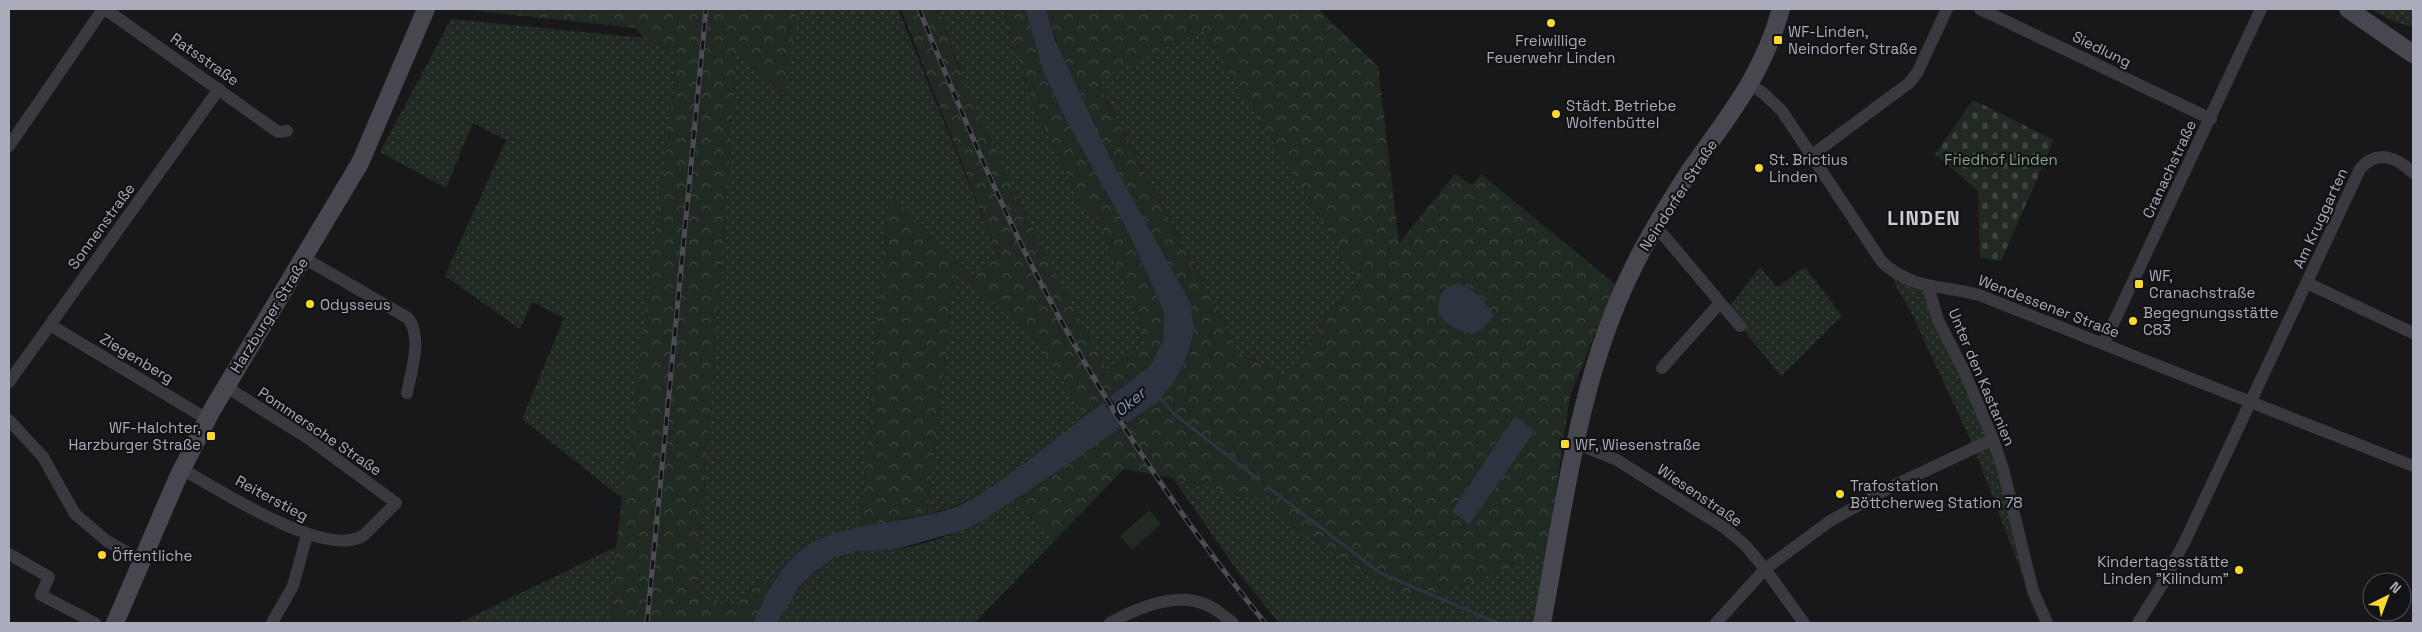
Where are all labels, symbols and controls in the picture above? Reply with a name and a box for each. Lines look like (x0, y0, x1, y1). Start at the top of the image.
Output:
marker: Freiwillige Feuerwehr Linden (1545, 17, 1557, 29)
place label: WF-Linden, Neindorfer Straße (1788, 22, 1917, 58)
street label: Siedlung (2069, 27, 2135, 71)
street label: Ratsstraße (167, 28, 243, 90)
place label: Freiwillige Feuerwehr Linden (1487, 31, 1615, 67)
marker: WF-Linden, Neindorfer Straße (1772, 34, 1784, 46)
place label: Städt. Betriebe Wolfenbüttel (1566, 96, 1676, 132)
marker: Städt. Betriebe Wolfenbüttel (1550, 108, 1562, 120)
street label: Cranachstraße (2138, 117, 2200, 221)
street label: Neindorfer Straße (1635, 135, 1721, 254)
place label: St. Brictius Linden (1769, 150, 1848, 186)
park label: Friedhof Linden (1944, 150, 2058, 169)
marker: St. Brictius Linden (1753, 162, 1765, 174)
street label: Am Kruggarten (2288, 165, 2352, 271)
street label: Sonnenstraße (63, 179, 139, 273)
district label: LINDEN (1887, 205, 1961, 231)
street label: Harzburger Straße (226, 254, 312, 376)
place label: WF, Cranachstraße (2149, 266, 2256, 302)
street label: Wendessener Straße (1975, 270, 2123, 342)
marker: WF, Cranachstraße (2133, 278, 2145, 290)
place label: Odysseus (320, 295, 391, 314)
marker: Odysseus (304, 298, 316, 310)
place label: Begegnungsstätte C83 (2143, 303, 2279, 339)
street label: Unter den Kastanien (1944, 305, 2020, 449)
marker: Begegnungsstätte C83 (2127, 315, 2139, 327)
street label: Ziegenberg (97, 329, 177, 387)
street label: Pommersche Straße (254, 382, 386, 480)
water label: Oker (1110, 382, 1151, 421)
place label: WF-Halchter, Harzburger Straße (68, 418, 201, 454)
marker: WF-Halchter, Harzburger Straße (205, 430, 217, 442)
place label: WF, Wiesenstraße (1575, 435, 1701, 454)
marker: WF, Wiesenstraße (1559, 438, 1571, 450)
street label: Wiesenstraße (1654, 460, 1746, 531)
street label: Reiterstieg (232, 471, 312, 525)
place label: Trafostation Böttcherweg Station 78 (1850, 476, 2023, 512)
marker: Trafostation Böttcherweg Station 78 (1834, 488, 1846, 500)
place label: Öffentliche (112, 546, 192, 565)
marker: Öffentliche (96, 549, 108, 561)
place label: Kindertagesstätte Linden "Kilindum" (2097, 552, 2229, 588)
marker: Kindertagesstätte Linden "Kilindum" (2233, 564, 2245, 576)
north arrow (2362, 572, 2412, 622)
text: N (2386, 578, 2405, 597)

